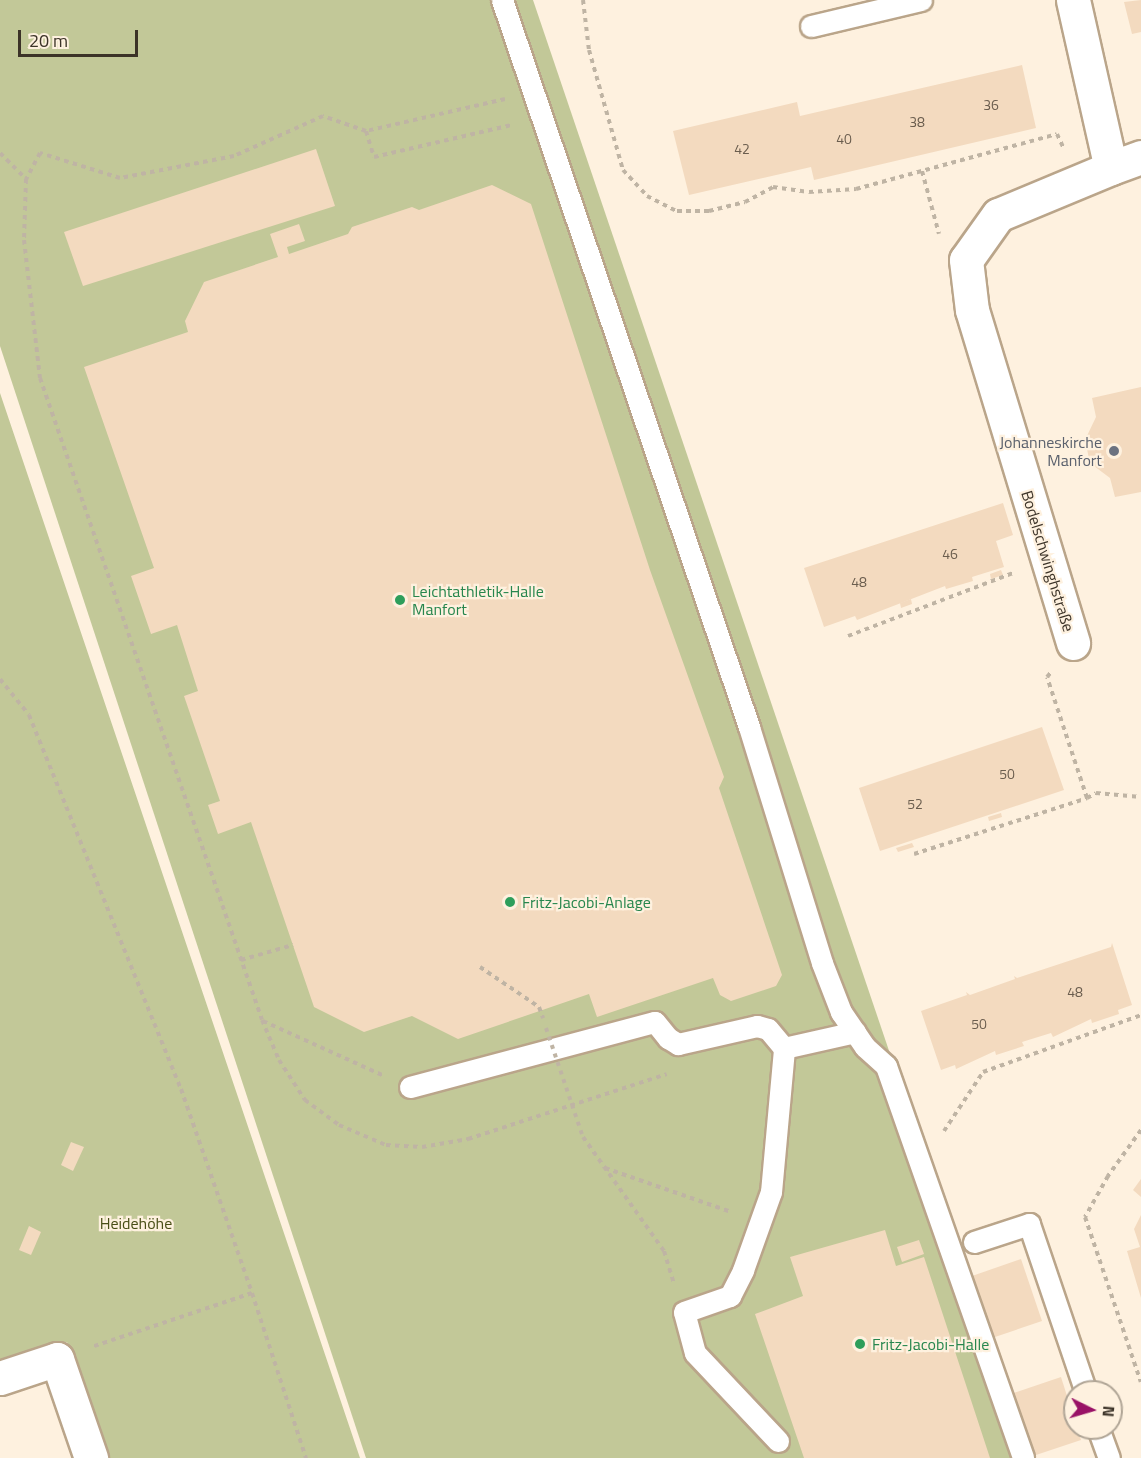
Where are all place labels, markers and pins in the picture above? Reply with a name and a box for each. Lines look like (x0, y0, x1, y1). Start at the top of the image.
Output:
place label: Johanneskirche Manfort (1000, 432, 1102, 470)
marker: Johanneskirche Manfort (1107, 444, 1121, 458)
place label: Leichtathletik-Halle Manfort (412, 581, 544, 619)
marker: Leichtathletik-Halle Manfort (393, 593, 407, 607)
place label: Fritz-Jacobi-Anlage (522, 892, 651, 912)
marker: Fritz-Jacobi-Anlage (503, 895, 517, 909)
place label: Fritz-Jacobi-Halle (872, 1334, 989, 1354)
marker: Fritz-Jacobi-Halle (853, 1337, 867, 1351)

